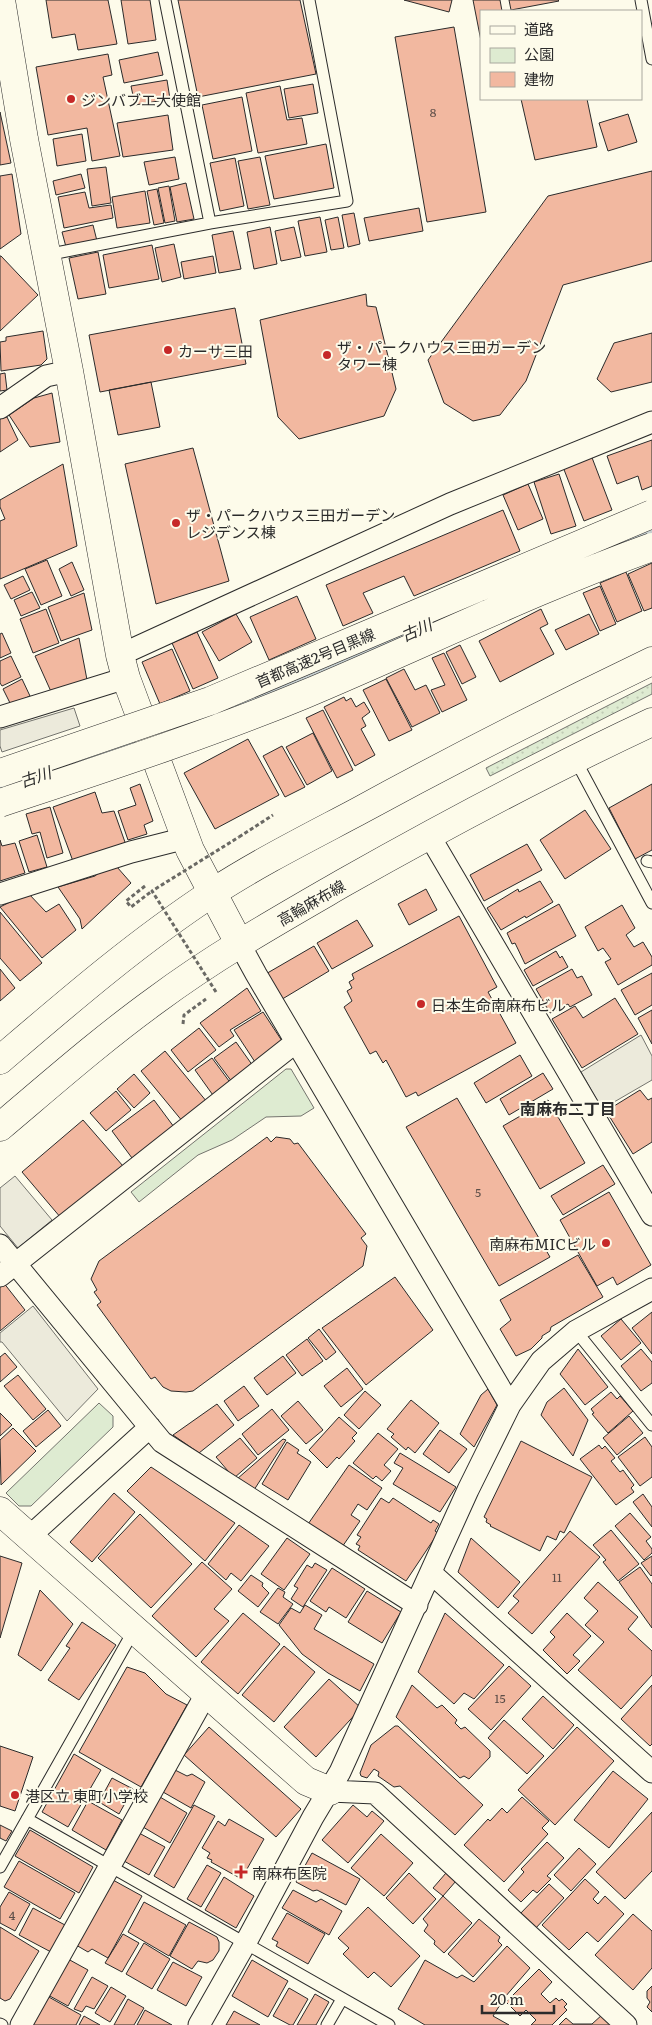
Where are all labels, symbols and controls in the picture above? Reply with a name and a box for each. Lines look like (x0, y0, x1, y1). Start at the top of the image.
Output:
legend (480, 10, 642, 100)
text: 道路 (524, 17, 554, 40)
text: 公園 (524, 42, 554, 65)
text: 建物 (524, 67, 554, 90)
place label: ジンバブエ大使館 (81, 88, 201, 111)
marker: ジンバブエ大使館 (65, 93, 77, 105)
house number: 8 (430, 103, 437, 121)
place label: ザ・パークハウス三田ガーデン タワー棟 (337, 335, 546, 375)
place label: カーサ三田 (178, 339, 253, 362)
marker: カーサ三田 (162, 344, 174, 356)
marker: ザ・パークハウス三田ガーデン タワー棟 (321, 349, 333, 361)
place label: ザ・パークハウス三田ガーデン レジデンス棟 (186, 503, 395, 543)
marker: ザ・パークハウス三田ガーデン レジデンス棟 (170, 517, 182, 529)
water label: 古川 (396, 611, 437, 646)
street label: 首都高速2号目黒線 (252, 621, 378, 693)
water label: 古川 (16, 759, 56, 793)
street label: 高輪麻布線 (273, 873, 349, 931)
place label: 日本生命南麻布ビル (431, 993, 566, 1016)
marker: 日本生命南麻布ビル (415, 998, 427, 1010)
district label: 南麻布二丁目 (520, 1096, 616, 1120)
house number: 5 (475, 1183, 481, 1201)
place label: 南麻布MICビル (489, 1232, 596, 1255)
marker: 南麻布MICビル (600, 1237, 612, 1249)
house number: 11 (552, 1568, 562, 1586)
house number: 15 (495, 1689, 505, 1707)
place label: 港区立 東町小学校 (25, 1784, 148, 1807)
marker: 港区立 東町小学校 (9, 1789, 21, 1801)
place label: 南麻布医院 (252, 1861, 327, 1884)
marker: 南麻布医院 (234, 1865, 248, 1879)
house number: 4 (9, 1906, 16, 1924)
scale bar (482, 1982, 554, 2014)
text: 20 m (490, 1987, 524, 2010)

